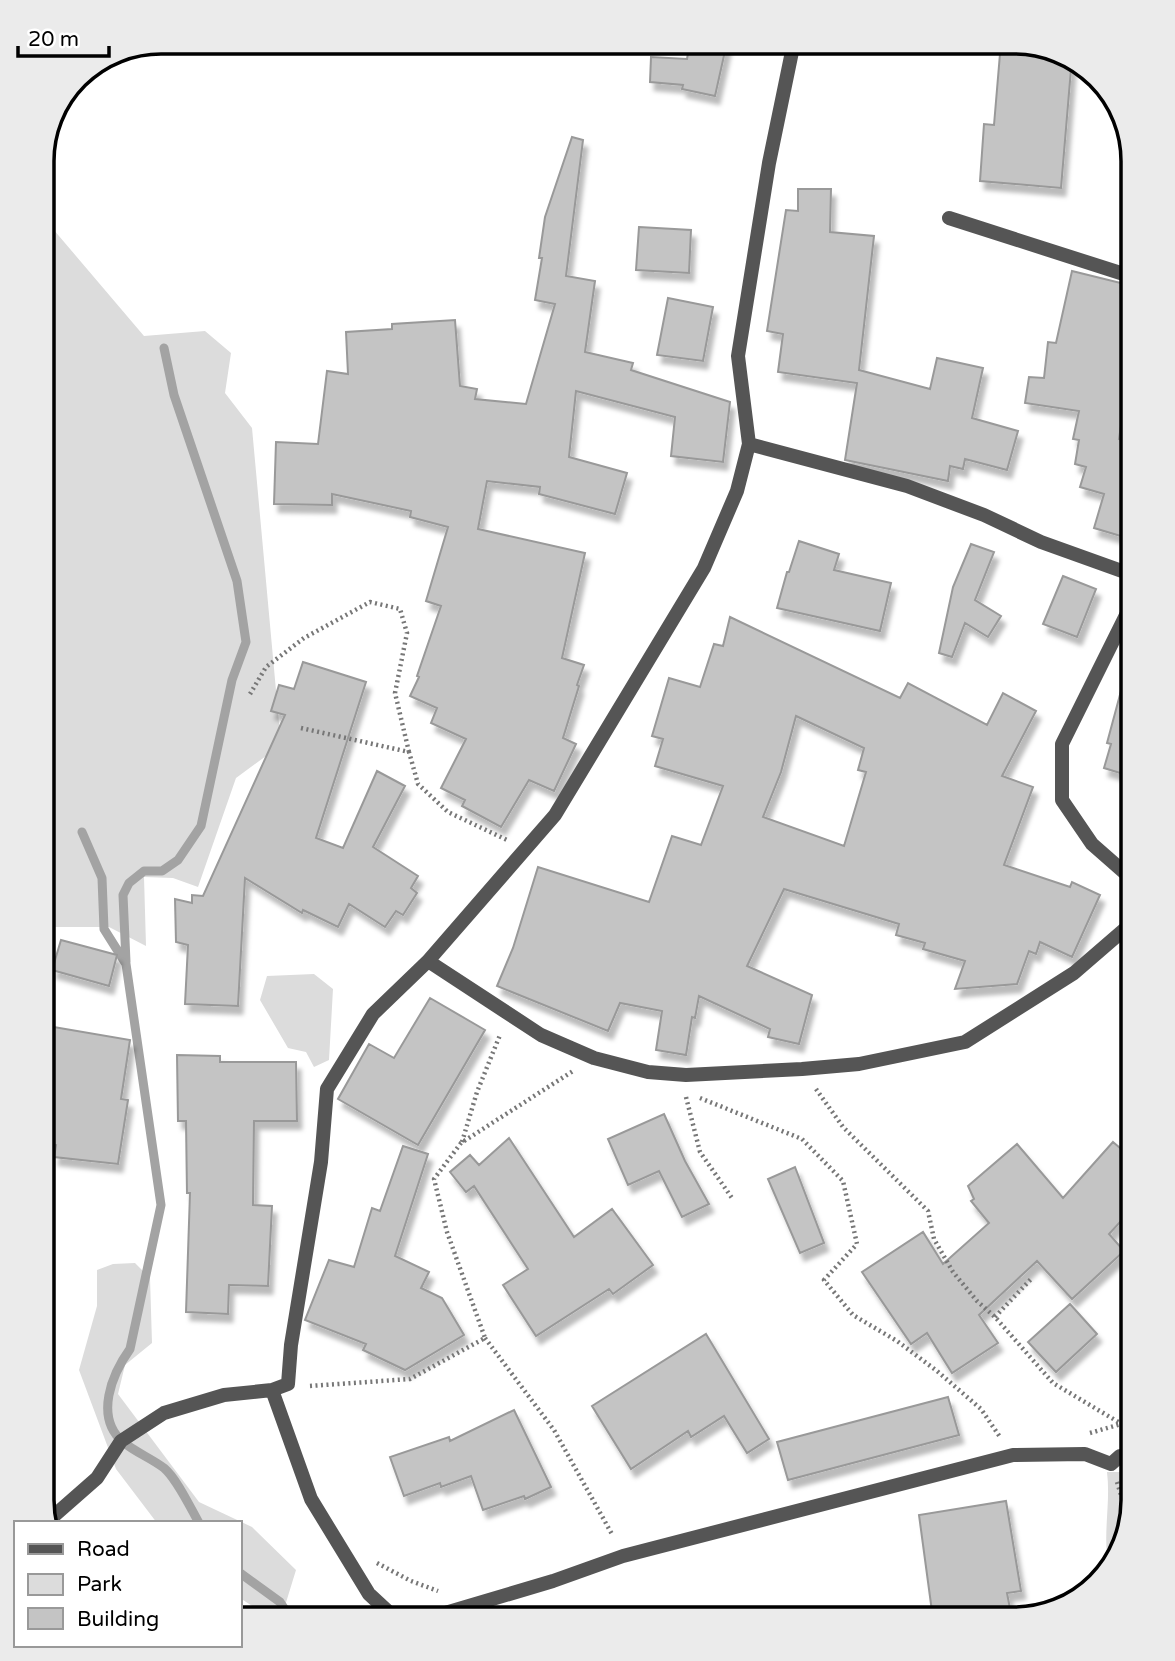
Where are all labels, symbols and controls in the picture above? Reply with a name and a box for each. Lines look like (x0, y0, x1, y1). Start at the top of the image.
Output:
scale bar (18, 14, 108, 58)
text: 20 m (28, 27, 79, 52)
legend (14, 1521, 242, 1647)
text: Road (77, 1537, 130, 1562)
text: Park (77, 1572, 122, 1597)
text: Building (77, 1607, 159, 1632)

